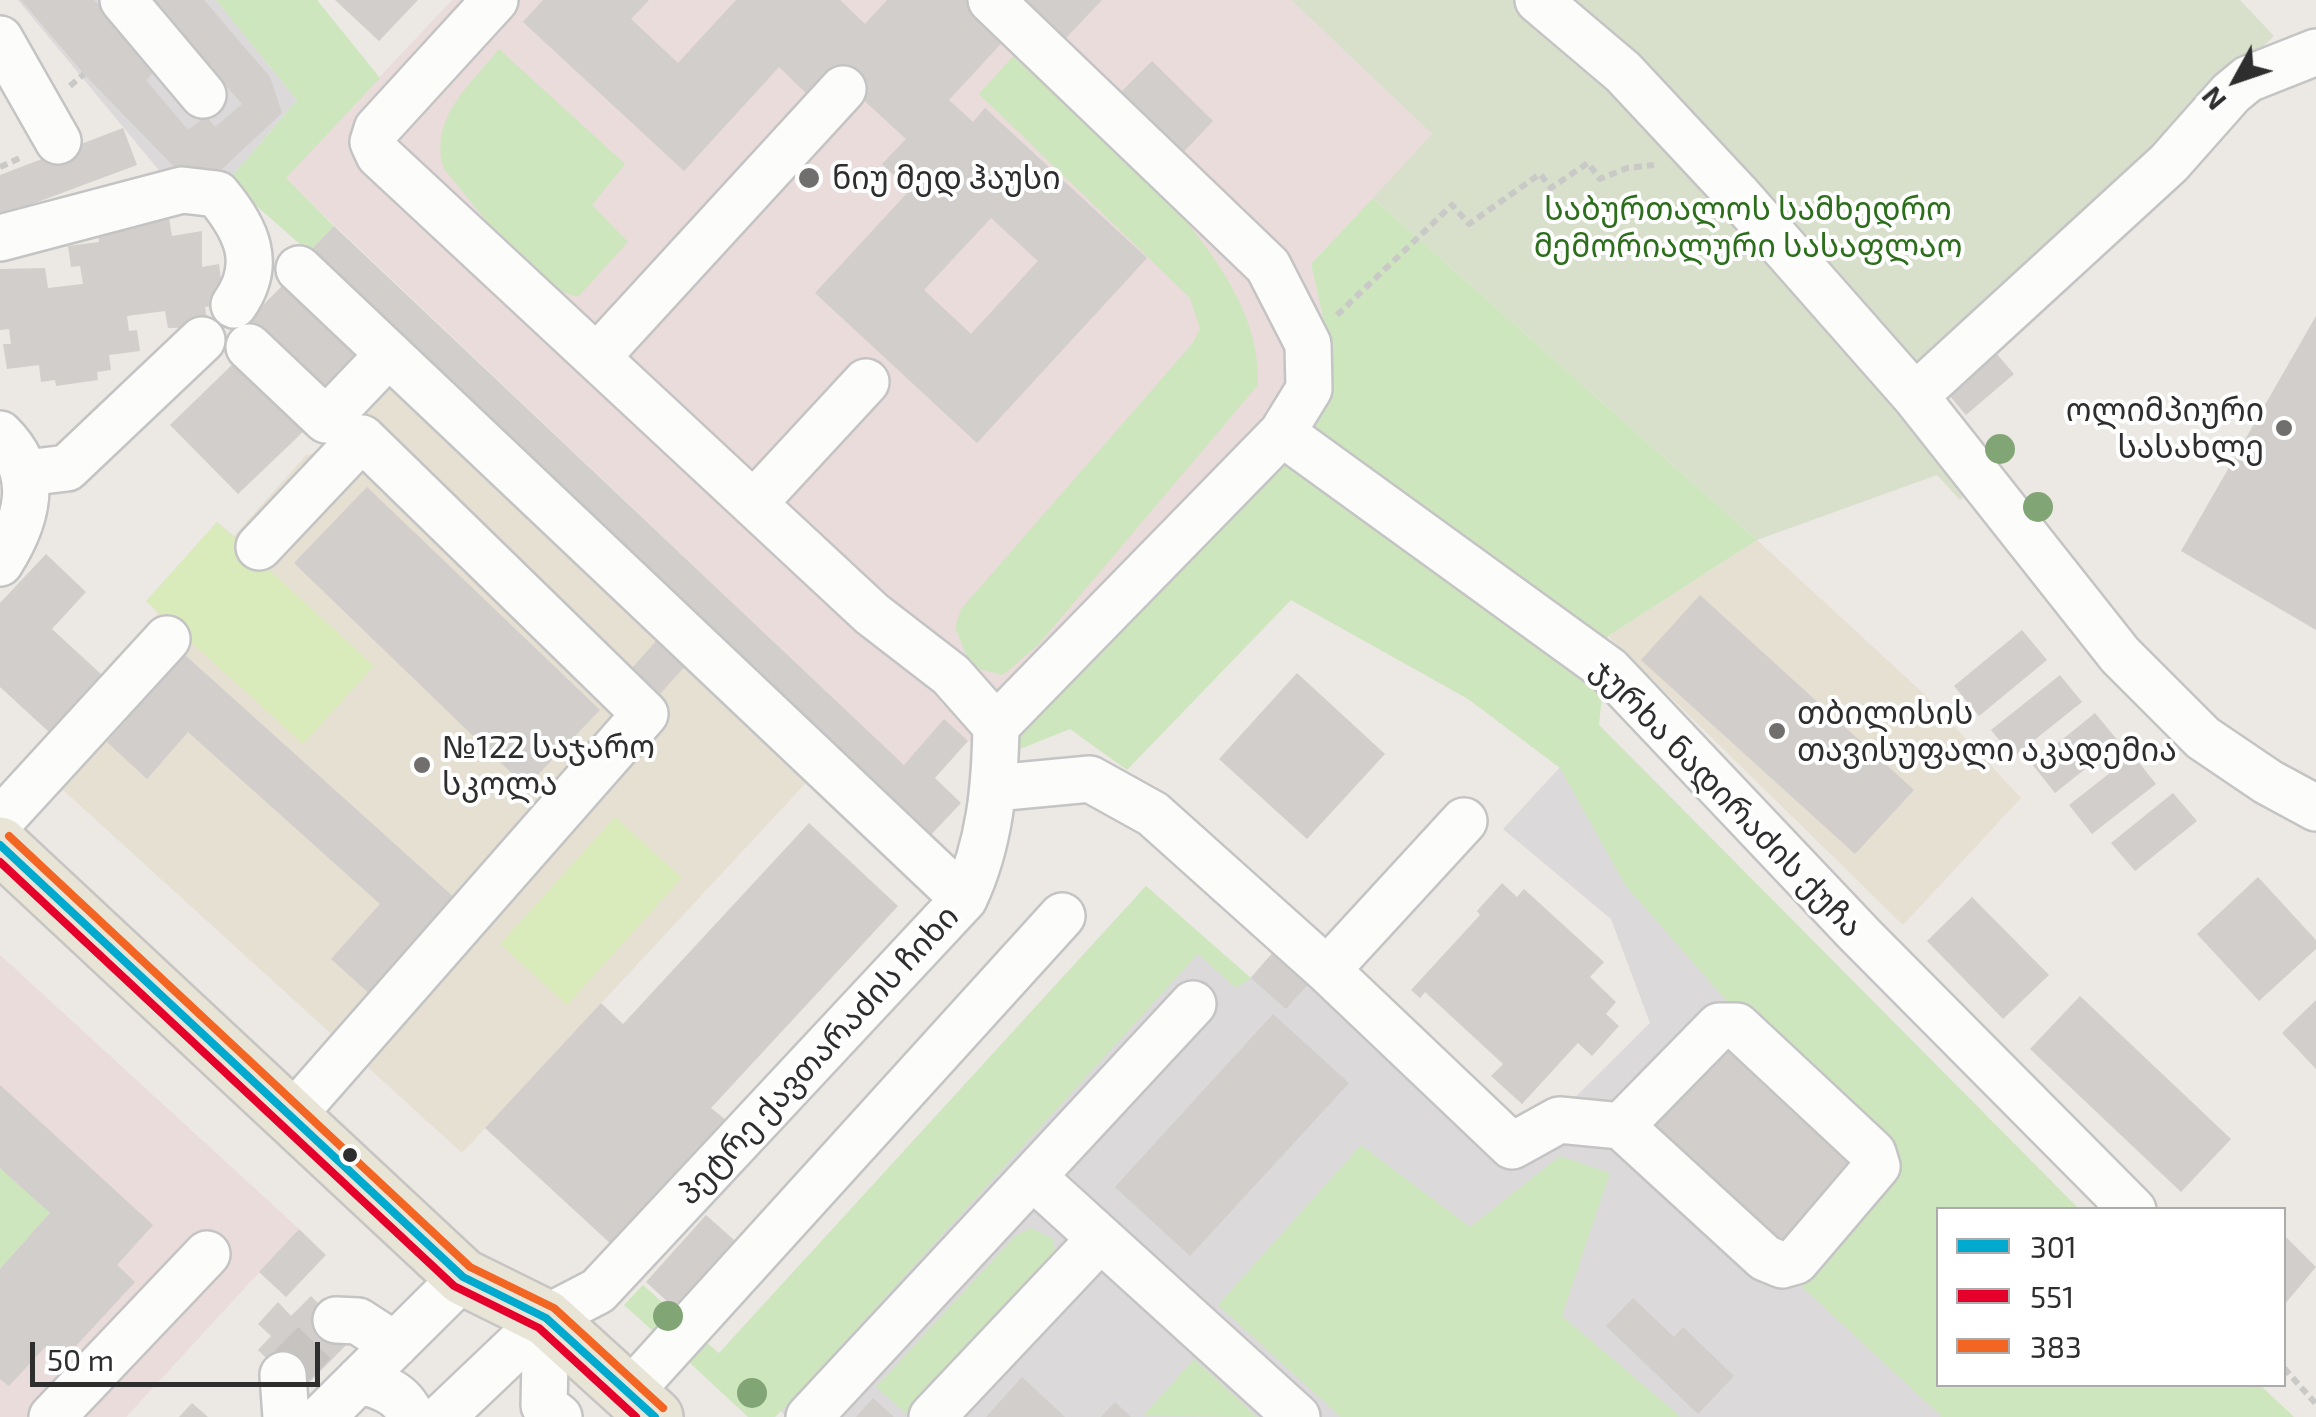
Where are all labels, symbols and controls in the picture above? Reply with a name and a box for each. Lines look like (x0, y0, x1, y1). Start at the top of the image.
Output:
north arrow (2186, 30, 2286, 130)
text: N (2193, 81, 2233, 118)
place label: ნიუ მედ ჰაუსი (832, 159, 1061, 197)
marker: ნიუ მედ ჰაუსი (796, 165, 822, 191)
park label: საბურთალოს სამხედრო მემორიალური სასაფლაო (1534, 190, 1962, 265)
place label: ოლიმპიური სასახლე (2066, 391, 2264, 466)
marker: ოლიმპიური სასახლე (2273, 417, 2295, 439)
street label: ჯურხა ნადირაძის ქუჩა (1584, 651, 1870, 945)
place label: თბილისის თავისუფალი აკადემია (1797, 694, 2177, 769)
marker: თბილისის თავისუფალი აკადემია (1766, 720, 1788, 742)
place label: №122 საჯარო სკოლა (442, 728, 655, 803)
marker: №122 საჯარო სკოლა (411, 754, 433, 776)
street label: პეტრე ქავთარაძის ჩიხი (669, 898, 967, 1212)
unlabelled marker (340, 1145, 360, 1165)
legend (1936, 1207, 2286, 1387)
text: 301 (2030, 1228, 2077, 1264)
text: 551 (2030, 1278, 2074, 1314)
scale bar (35, 1322, 325, 1384)
text: 383 (2030, 1328, 2082, 1364)
text: 50 m (47, 1341, 114, 1377)

